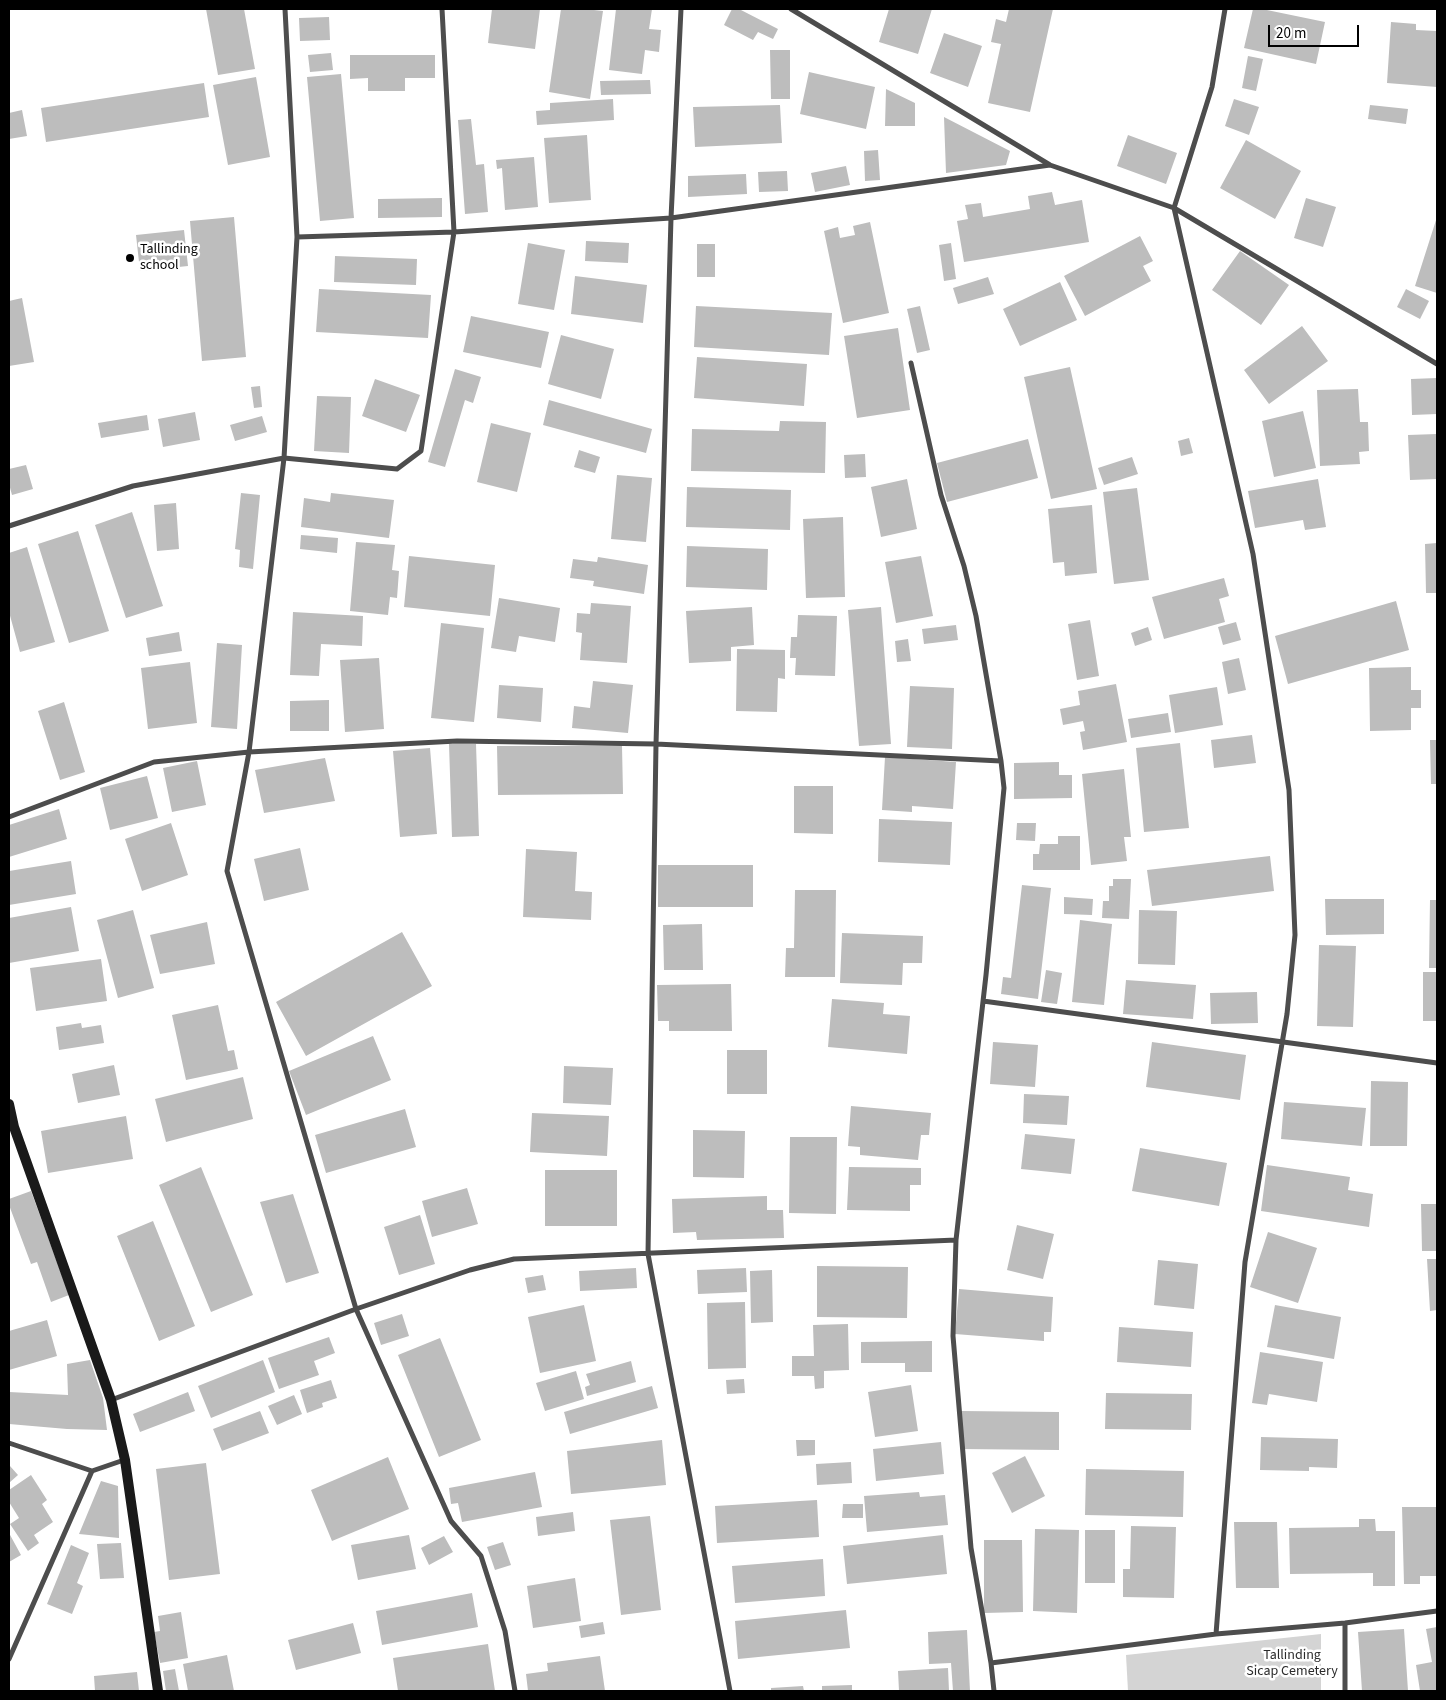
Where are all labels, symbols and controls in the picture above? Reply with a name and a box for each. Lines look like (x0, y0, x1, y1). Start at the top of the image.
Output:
scale bar (1271, 15, 1362, 47)
text: 20 m (1276, 23, 1306, 44)
place label: Tallinding school (140, 242, 198, 274)
marker: Tallinding school (124, 252, 136, 264)
park label: Tallinding Sicap Cemetery (1246, 1648, 1338, 1680)

